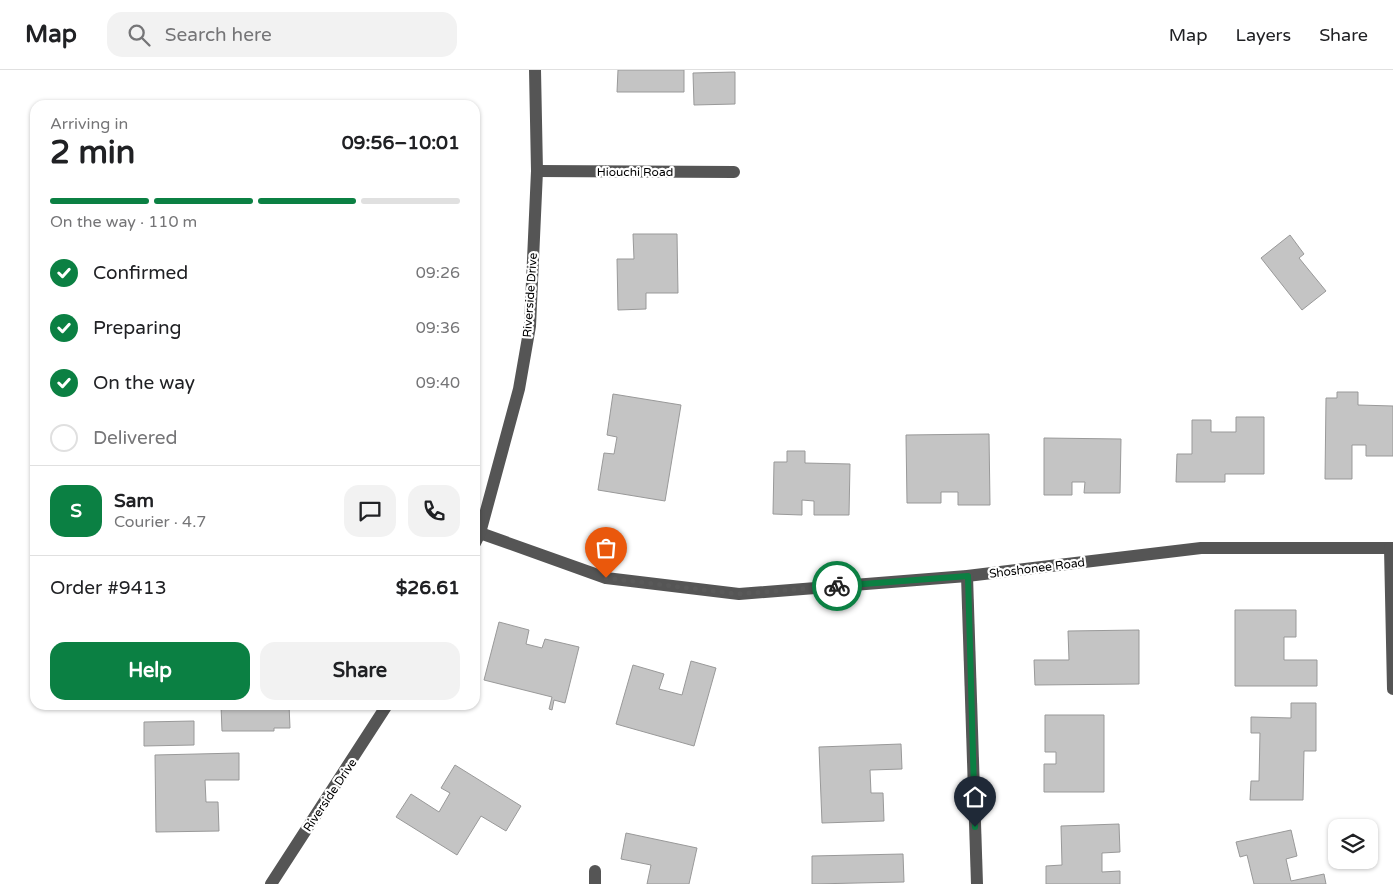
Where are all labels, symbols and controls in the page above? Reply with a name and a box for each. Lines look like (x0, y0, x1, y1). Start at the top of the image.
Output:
search box (107, 12, 457, 57)
text: Map (25, 20, 77, 49)
icon: search (125, 21, 153, 49)
text: Search here (165, 24, 272, 46)
text: Map (1169, 24, 1208, 46)
text: Layers (1236, 24, 1291, 46)
text: Share (1319, 24, 1368, 46)
text: Arriving in (50, 114, 128, 134)
text: 09:56–10:01 (342, 132, 460, 154)
text: 2 min (50, 134, 135, 172)
street label: Hiouchi Road (597, 165, 673, 179)
text: On the way · 110 m (50, 212, 197, 232)
street label: Riverside Drive (520, 252, 540, 338)
icon: check (50, 259, 78, 287)
text: Confirmed (93, 262, 188, 284)
text: 09:26 (416, 263, 460, 283)
icon: check (50, 314, 78, 342)
text: Preparing (93, 317, 182, 339)
text: 09:36 (416, 318, 460, 338)
icon: check (50, 369, 78, 397)
text: On the way (93, 372, 195, 394)
text: 09:40 (416, 373, 460, 393)
text: Delivered (93, 427, 178, 449)
button: chat (344, 485, 396, 537)
button: phone (408, 485, 460, 537)
text: Sam (114, 490, 154, 512)
text: S (70, 500, 82, 522)
text: Courier · 4.7 (114, 512, 206, 532)
pin (585, 527, 627, 578)
icon: bag (592, 534, 620, 562)
street label: Shoshonee Road (988, 555, 1086, 581)
courier (812, 561, 862, 611)
icon: bike (823, 572, 851, 600)
text: Order #9413 (50, 577, 167, 599)
text: $26.61 (396, 577, 460, 599)
button: Help (50, 642, 250, 700)
button: Share (260, 642, 460, 700)
street label: Riverside Drive (300, 756, 360, 834)
pin (954, 776, 996, 827)
icon: home (961, 783, 989, 811)
map controls (1328, 819, 1378, 869)
button: layers (1328, 819, 1378, 869)

